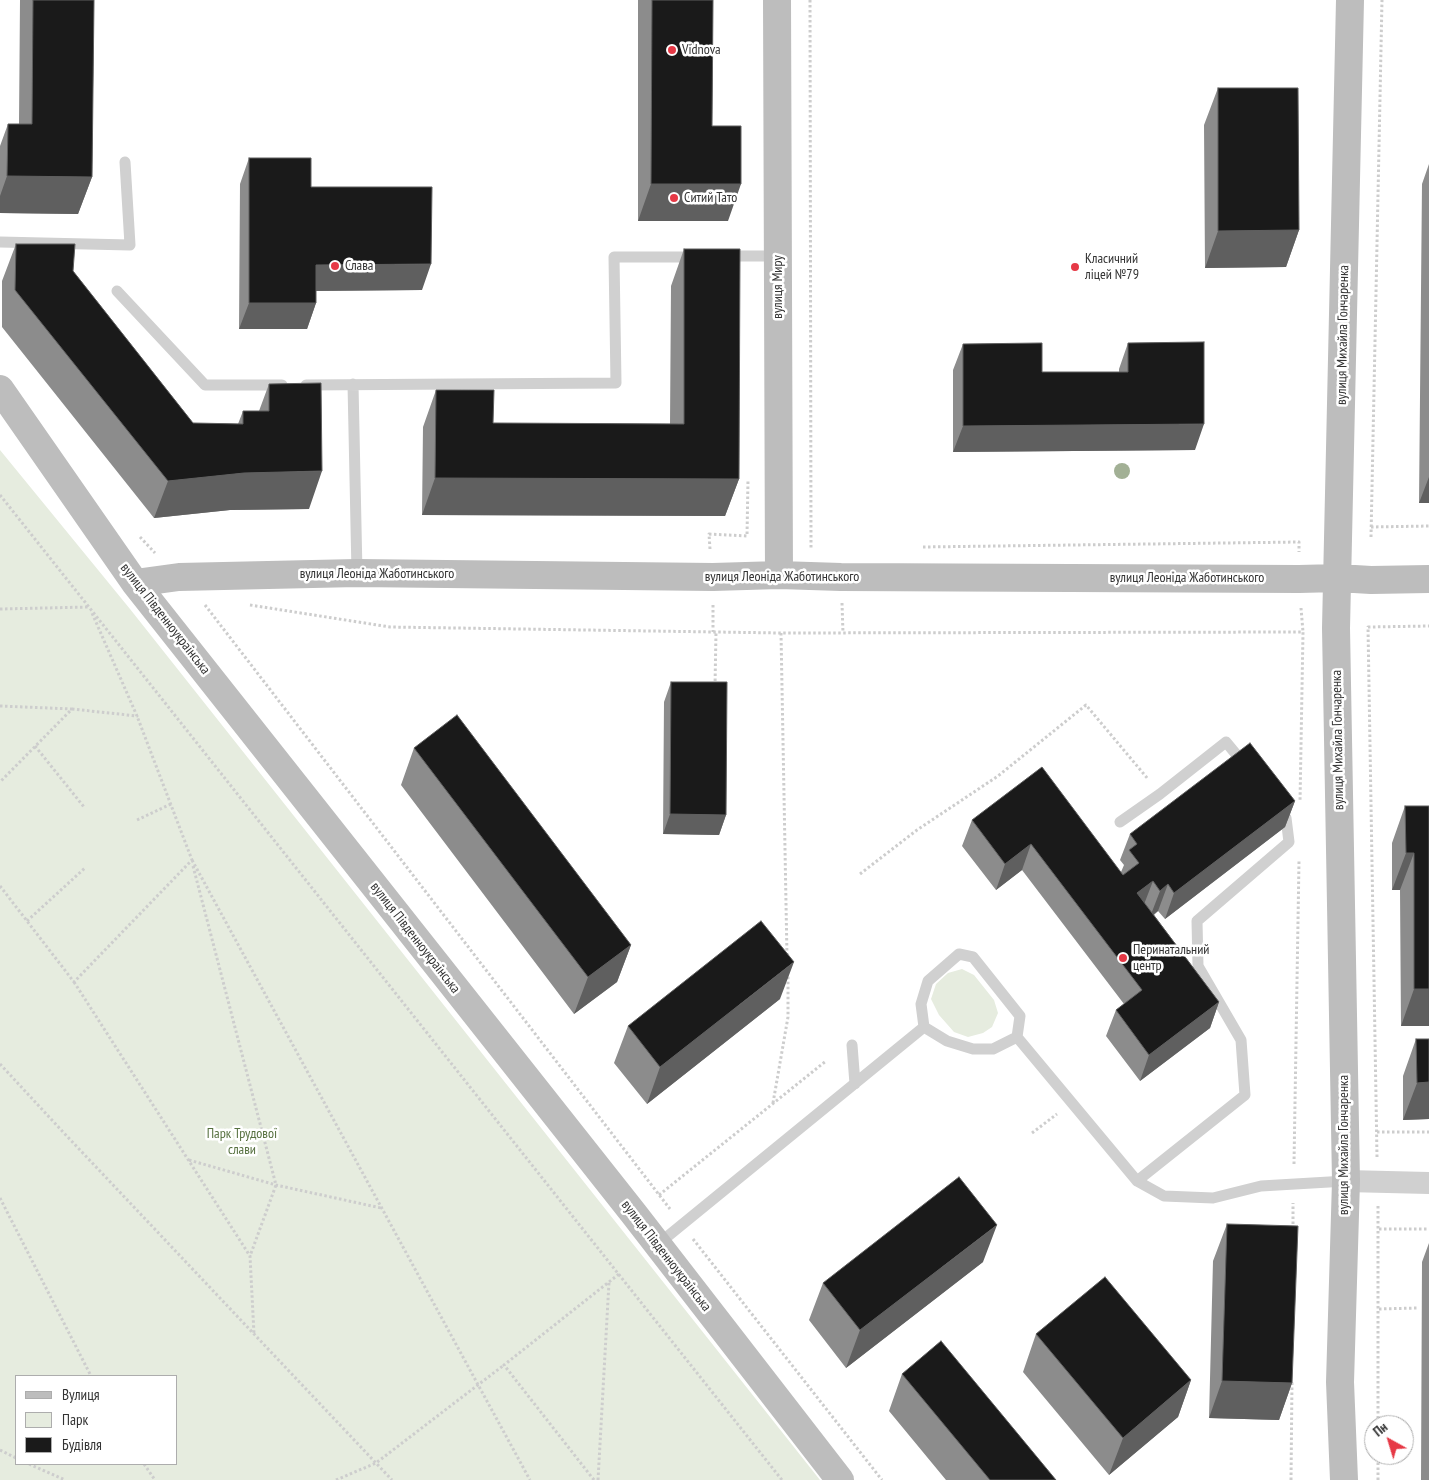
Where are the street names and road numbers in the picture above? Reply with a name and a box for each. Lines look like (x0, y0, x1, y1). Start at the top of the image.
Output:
street label: вулиця Миру (770, 255, 786, 319)
street label: вулиця Михайла Гончаренка (1333, 265, 1353, 405)
street label: вулиця Південноукраїнська (116, 560, 214, 678)
street label: вулиця Леоніда Жаботинського (300, 566, 454, 582)
street label: вулиця Леоніда Жаботинського (705, 569, 859, 585)
street label: вулиця Леоніда Жаботинського (1110, 570, 1264, 586)
street label: вулиця Михайла Гончаренка (1328, 670, 1348, 810)
street label: вулиця Південноукраїнська (366, 879, 464, 997)
street label: вулиця Михайла Гончаренка (1336, 1075, 1352, 1215)
street label: вулиця Південноукраїнська (617, 1197, 715, 1315)

